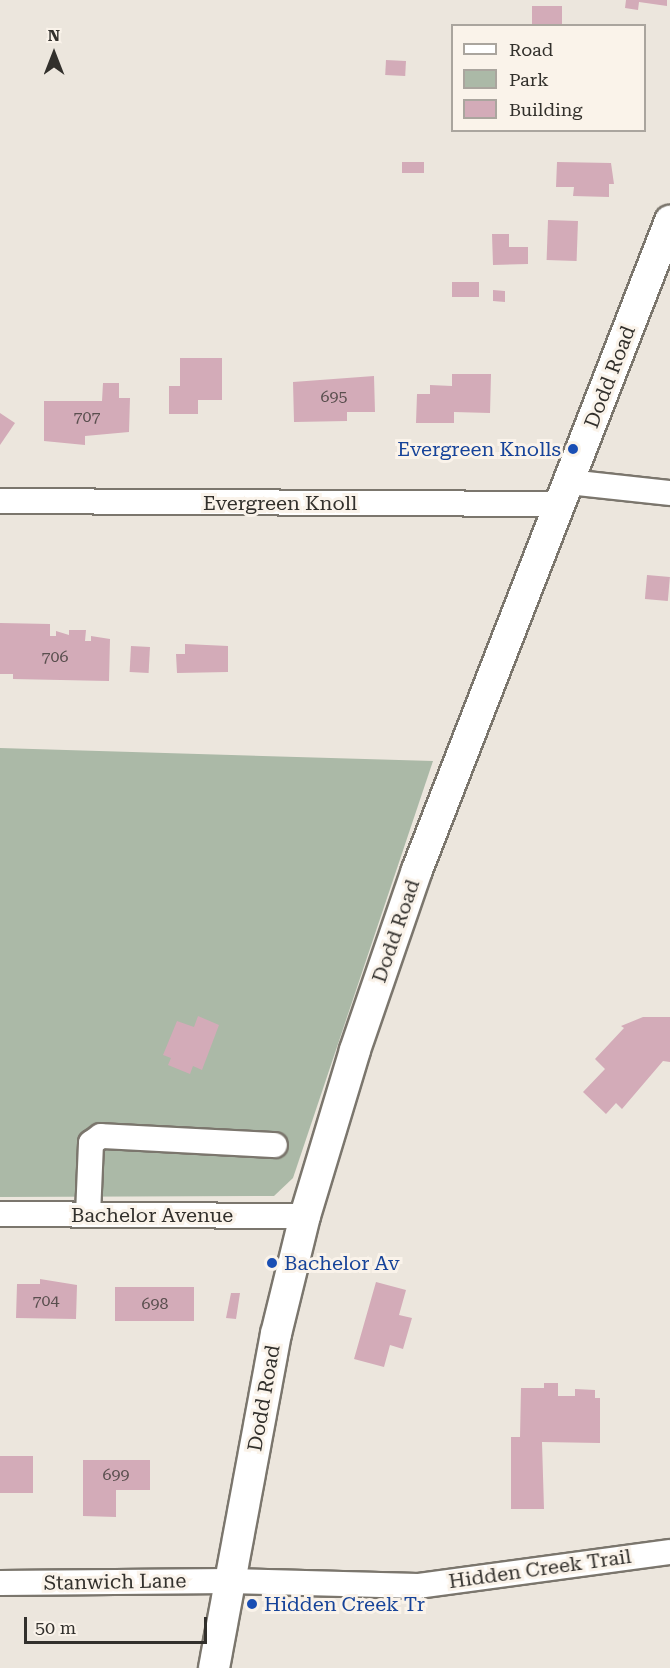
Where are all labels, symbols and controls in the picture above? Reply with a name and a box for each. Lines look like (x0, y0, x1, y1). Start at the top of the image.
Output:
north arrow (24, 24, 84, 84)
legend (451, 24, 646, 132)
text: N (48, 26, 60, 45)
text: Road (509, 39, 553, 60)
text: Park (509, 69, 549, 90)
text: Building (509, 99, 583, 120)
street label: Dodd Road (580, 322, 640, 432)
house number: 695 (321, 387, 347, 407)
house number: 707 (74, 407, 100, 427)
place label: Evergreen Knolls (397, 437, 561, 461)
marker: Evergreen Knolls (566, 442, 580, 456)
street label: Evergreen Knoll (203, 491, 357, 515)
house number: 706 (42, 647, 68, 667)
street label: Dodd Road (367, 876, 425, 986)
street label: Bachelor Avenue (71, 1203, 233, 1227)
place label: Bachelor Av (284, 1251, 399, 1275)
marker: Bachelor Av (265, 1256, 279, 1270)
house number: 704 (33, 1291, 59, 1311)
house number: 698 (142, 1294, 168, 1314)
street label: Dodd Road (243, 1343, 285, 1453)
house number: 699 (103, 1465, 129, 1485)
street label: Hidden Creek Trail (447, 1544, 633, 1594)
street label: Stanwich Lane (43, 1569, 187, 1595)
place label: Hidden Creek Tr (264, 1592, 425, 1616)
marker: Hidden Creek Tr (245, 1597, 259, 1611)
scale bar (27, 1605, 210, 1643)
text: 50 m (35, 1617, 76, 1638)

